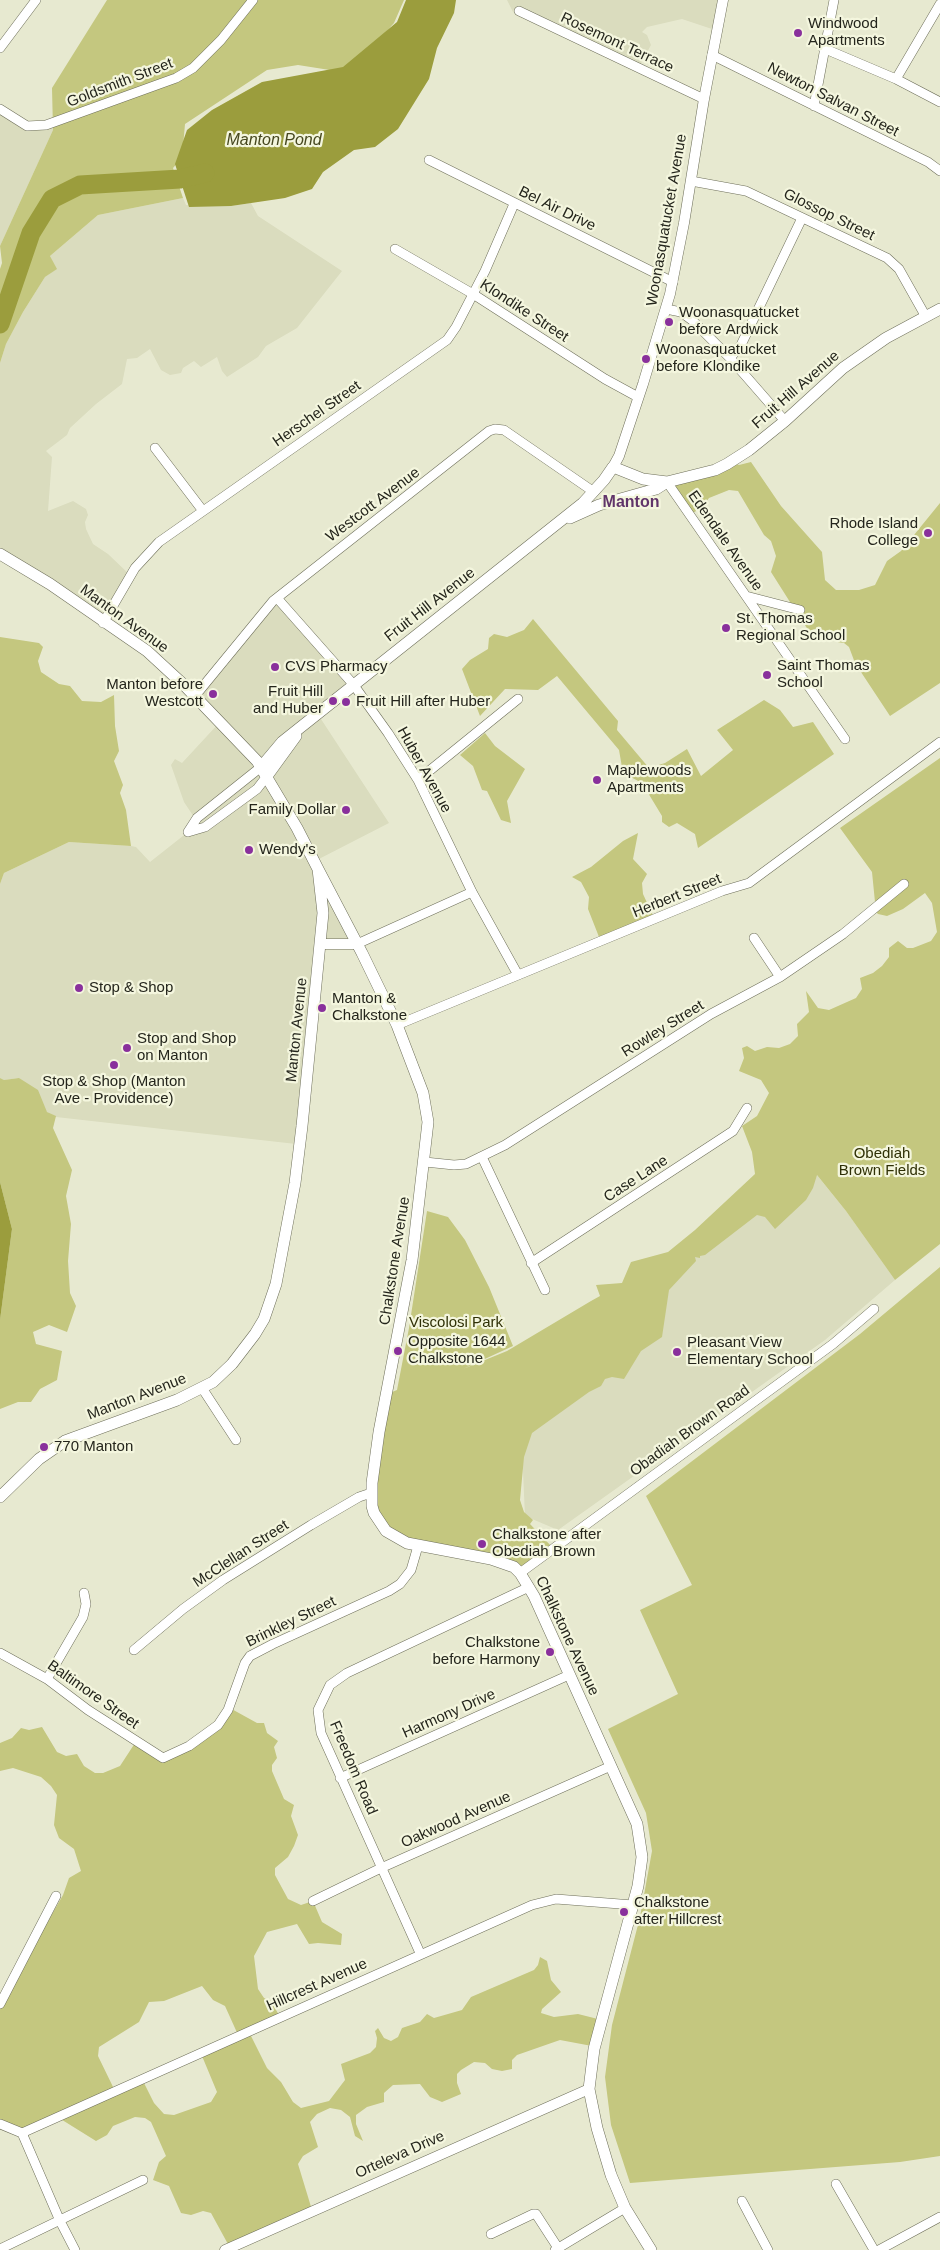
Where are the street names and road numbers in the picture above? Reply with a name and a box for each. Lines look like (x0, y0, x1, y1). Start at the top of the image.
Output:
street label: Rosemont Terrace (558, 9, 676, 77)
street label: Goldsmith Street (65, 55, 175, 111)
street label: Newton Salvan Street (764, 59, 902, 141)
street label: Woonasquatucket Avenue (643, 132, 691, 308)
street label: Bel Air Drive (516, 183, 598, 235)
street label: Glossop Street (780, 185, 878, 245)
street label: Klondike Street (476, 276, 572, 346)
street label: Fruit Hill Avenue (749, 347, 843, 433)
street label: Herschel Street (269, 377, 365, 451)
street label: Westcott Avenue (323, 464, 423, 546)
street label: Edendale Avenue (684, 487, 766, 595)
street label: Fruit Hill Avenue (381, 564, 479, 646)
street label: Manton Avenue (76, 581, 172, 657)
street label: Huber Avenue (393, 724, 455, 816)
street label: Herbert Street (630, 870, 724, 922)
street label: Manton Avenue (283, 977, 311, 1083)
street label: Rowley Street (619, 997, 707, 1061)
street label: Case Lane (601, 1152, 671, 1206)
street label: Chalkstone Avenue (376, 1195, 414, 1327)
street label: Manton Avenue (85, 1370, 189, 1424)
street label: Obadiah Brown Road (627, 1382, 753, 1480)
street label: McClellan Street (190, 1516, 292, 1592)
street label: Chalkstone Avenue (531, 1573, 603, 1699)
street label: Brinkley Street (243, 1593, 339, 1651)
street label: Baltimore Street (44, 1657, 142, 1733)
street label: Harmony Drive (400, 1685, 498, 1743)
street label: Freedom Road (325, 1718, 381, 1818)
street label: Oakwood Avenue (398, 1788, 514, 1852)
street label: Hillcrest Avenue (264, 1955, 370, 2015)
street label: Orteleva Drive (353, 2127, 447, 2183)

